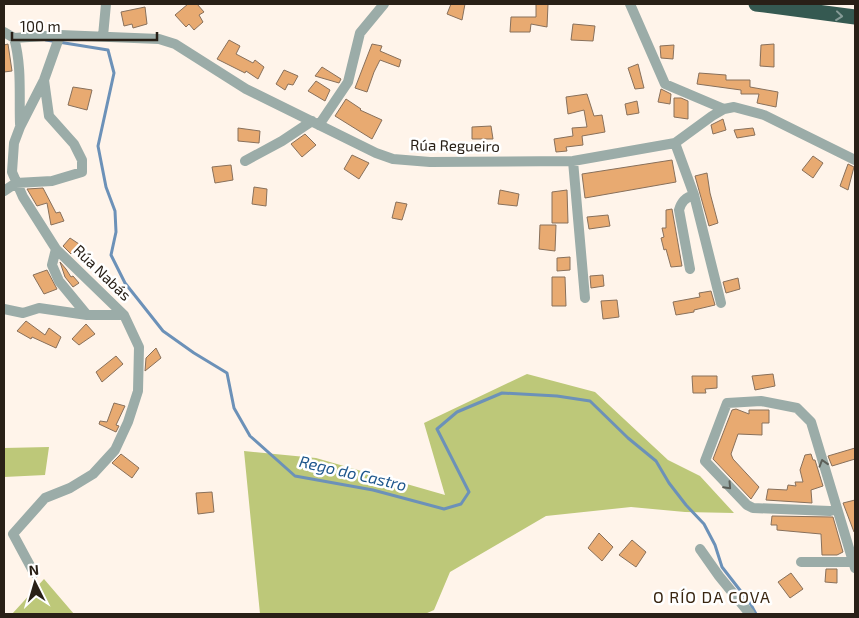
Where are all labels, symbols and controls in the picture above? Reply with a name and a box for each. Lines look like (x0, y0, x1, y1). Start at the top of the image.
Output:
scale bar (12, 10, 158, 42)
one-way arrow (835, 10, 843, 21)
text: 100 m (20, 17, 61, 35)
street label: Rúa Regueiro (410, 135, 500, 155)
street label: Rúa Nabás (70, 241, 135, 304)
water label: Rego do Castro (298, 451, 409, 494)
one-way arrow (819, 459, 829, 467)
one-way arrow (722, 480, 731, 489)
north arrow (10, 558, 60, 608)
text: N (28, 561, 40, 578)
district label: O RÍO DA COVA (653, 587, 771, 606)

